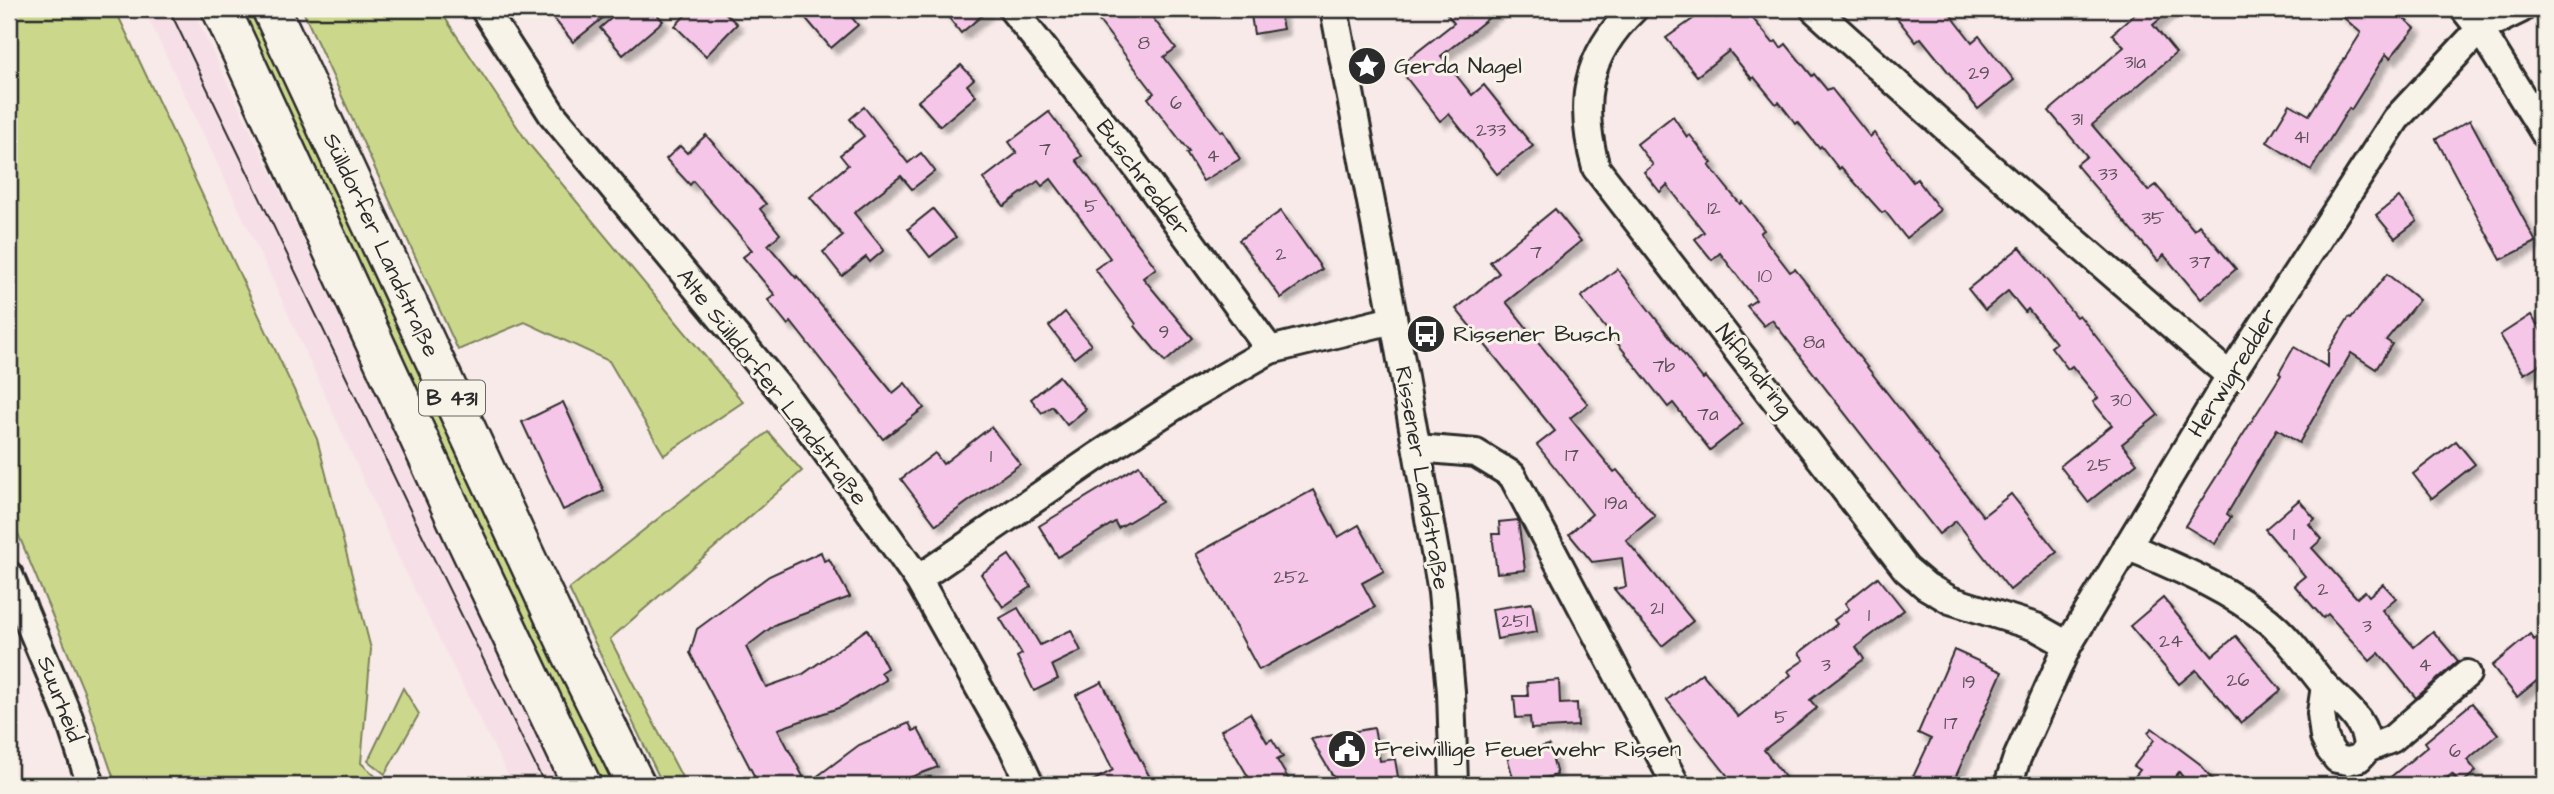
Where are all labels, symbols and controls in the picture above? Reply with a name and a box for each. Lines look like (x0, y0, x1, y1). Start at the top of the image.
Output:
house number: 8 (1138, 30, 1150, 57)
place icon: Gerda Nagel (1346, 45, 1388, 87)
house number: 31a (2124, 49, 2146, 76)
place label: Gerda Nagel (1394, 50, 1522, 83)
house number: 29 (1968, 60, 1990, 87)
house number: 6 (1170, 90, 1182, 117)
house number: 31 (2071, 106, 2084, 133)
street label: Buschredder (1088, 113, 1198, 244)
house number: 233 (1476, 117, 1506, 144)
house number: 41 (2293, 124, 2309, 151)
street label: Sülldorfer Landstraße (315, 128, 447, 362)
house number: 7 (1039, 136, 1051, 163)
house number: 4 (1207, 143, 1220, 170)
house number: 33 (2098, 161, 2118, 188)
house number: 5 (1084, 193, 1098, 220)
house number: 12 (1707, 195, 1721, 222)
house number: 35 (2141, 205, 2165, 232)
house number: 7 (1530, 239, 1542, 266)
house number: 2 (1276, 241, 1287, 268)
house number: 37 (2189, 249, 2211, 276)
street label: Alte Sülldorfer Landstraße (669, 262, 875, 512)
house number: 10 (1758, 263, 1772, 290)
street label: Herwigredder (2181, 302, 2286, 444)
bus stop icon: Rissener Busch (1405, 313, 1447, 355)
street label: Niflandring (1707, 317, 1800, 424)
place label: Rissener Busch (1453, 318, 1620, 350)
house number: 9 (1159, 319, 1169, 346)
house number: 8a (1803, 329, 1825, 356)
house number: 7b (1653, 353, 1676, 380)
street label: Rissener Landstraße (1387, 364, 1457, 592)
road number: B 431 (419, 380, 485, 416)
house number: 30 (2110, 387, 2132, 414)
house number: 7a (1697, 401, 1719, 428)
house number: 17 (1565, 442, 1579, 469)
house number: 1 (990, 443, 993, 470)
house number: 25 (2087, 452, 2112, 479)
house number: 19a (1605, 490, 1628, 517)
house number: 1 (2293, 521, 2296, 548)
house number: 252 (1273, 564, 1309, 591)
house number: 2 (2318, 576, 2329, 603)
house number: 21 (1650, 595, 1664, 622)
house number: 1 (1868, 602, 1871, 629)
house number: 251 (1502, 608, 1529, 635)
house number: 3 (2362, 613, 2372, 640)
house number: 24 (2159, 628, 2183, 655)
street label: Suurheid (29, 651, 91, 747)
house number: 3 (1821, 652, 1831, 679)
house number: 4 (2419, 652, 2432, 679)
house number: 26 (2227, 667, 2249, 694)
house number: 19 (1962, 669, 1976, 696)
house number: 5 (1774, 704, 1788, 731)
house number: 17 (1944, 710, 1958, 737)
public building icon: Freiwillige Feuerwehr Rissen (1326, 728, 1368, 770)
place label: Freiwillige Feuerwehr Rissen (1374, 733, 1681, 766)
house number: 6 (2449, 738, 2461, 765)

